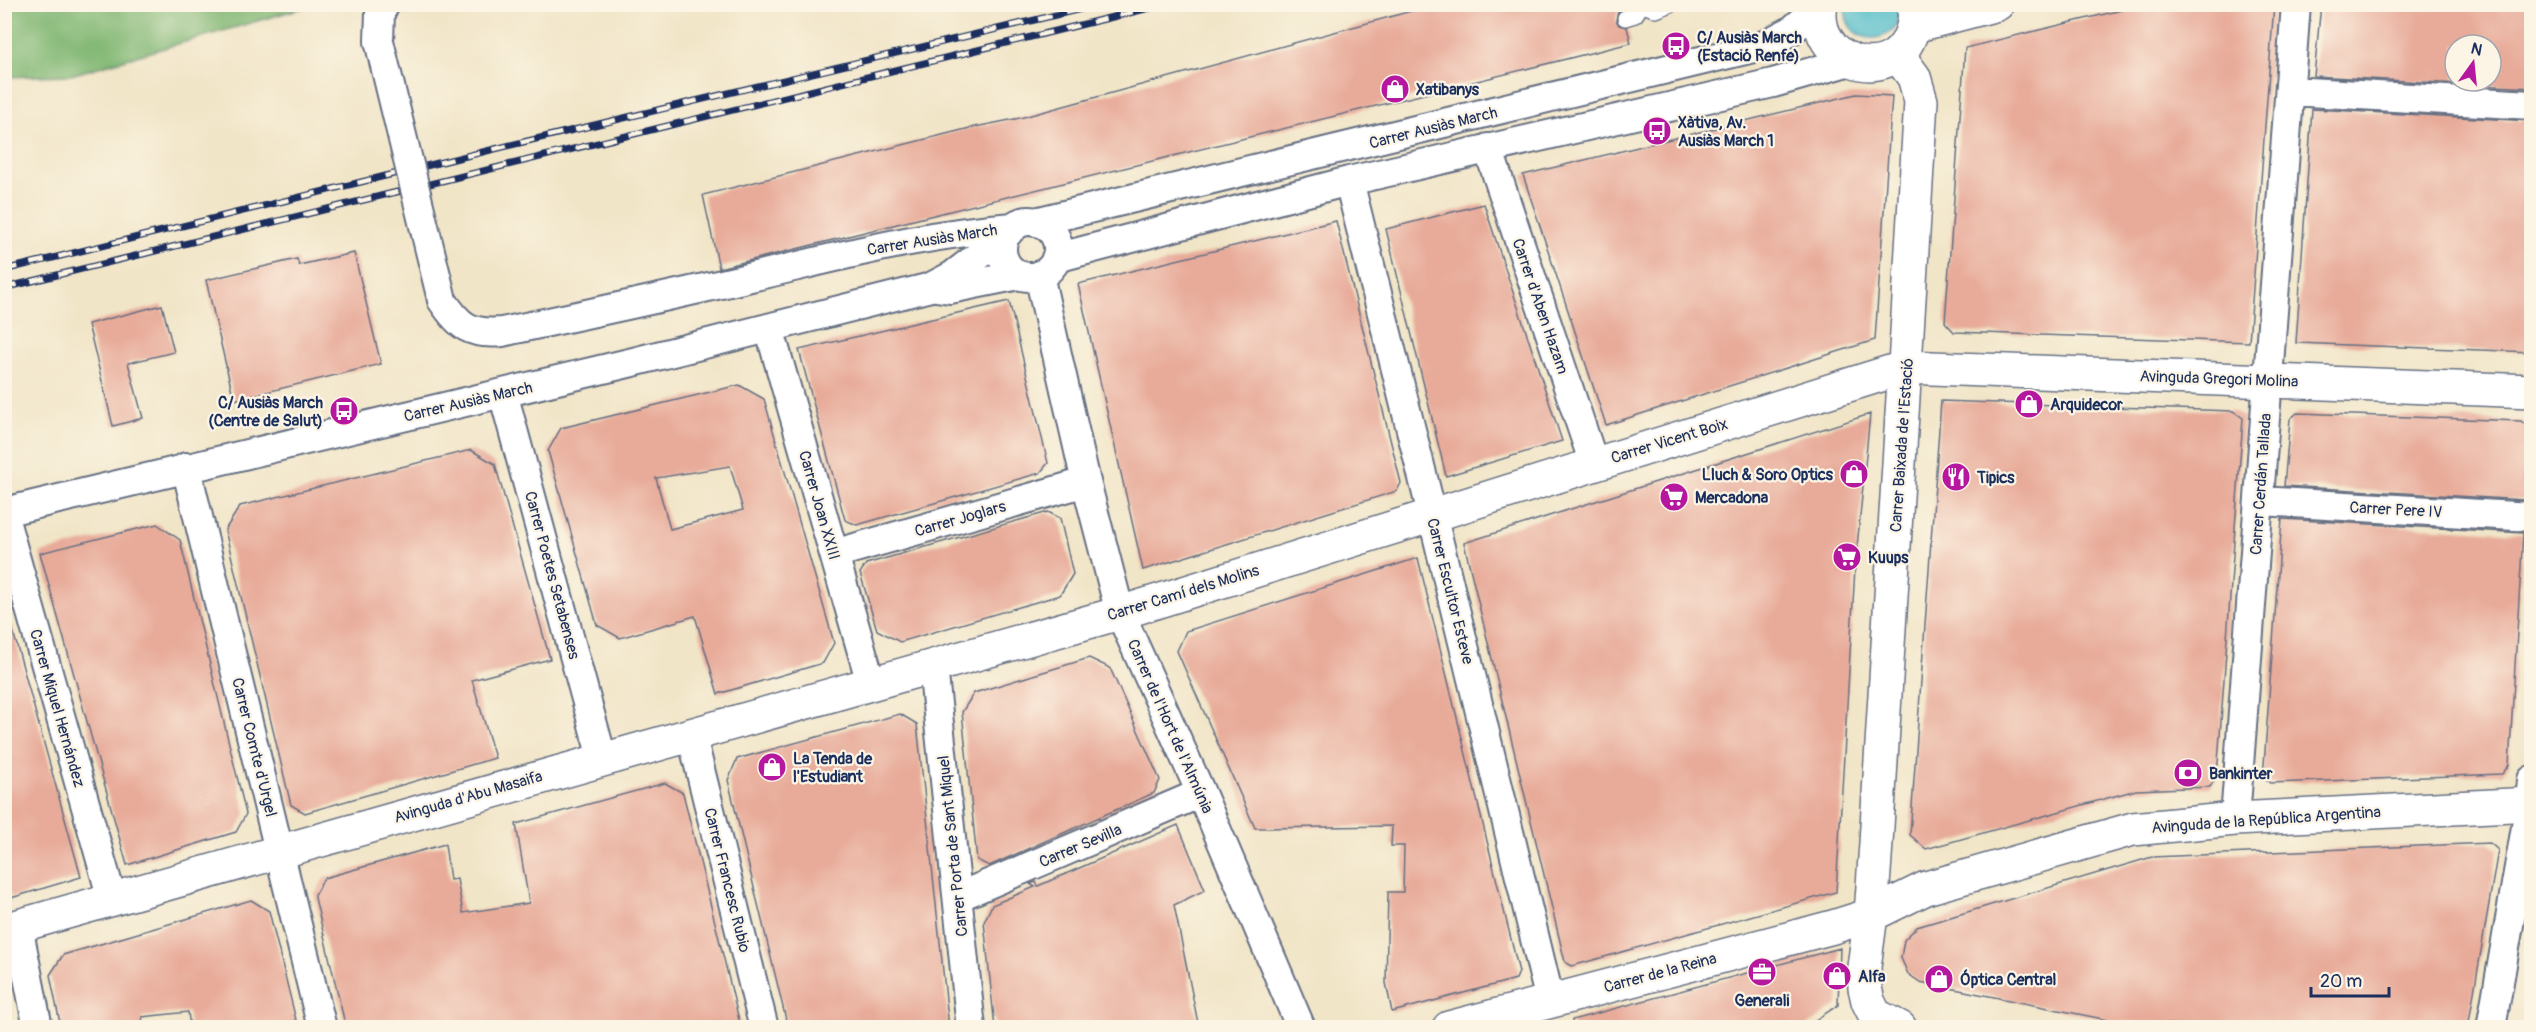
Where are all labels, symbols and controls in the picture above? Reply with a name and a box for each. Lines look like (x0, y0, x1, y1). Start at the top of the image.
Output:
place label: C/ Ausiàs March (Estació Renfe) (1697, 28, 1803, 66)
bus stop icon: C/ Ausiàs March (Estació Renfe) (1660, 30, 1692, 62)
north arrow (2443, 33, 2503, 93)
text: N (2469, 38, 2485, 61)
shop icon: Xatibanys (1379, 73, 1411, 105)
place label: Xatibanys (1416, 80, 1480, 100)
street label: Carrer Ausiàs March (1367, 102, 1499, 154)
place label: Xàtiva, Av. Ausiàs March 1 (1678, 113, 1774, 151)
bus stop icon: Xàtiva, Av. Ausiàs March 1 (1641, 115, 1673, 147)
street label: Carrer Ausiàs March (866, 220, 999, 260)
street label: Carrer d'Aben Hazam (1507, 236, 1573, 377)
street label: Carrer Baixada de l'Estació (1886, 357, 1918, 533)
street label: Avinguda Gregori Molina (2139, 366, 2299, 392)
street label: Carrer Ausiàs March (402, 377, 535, 427)
shop icon: Arquidecor (2013, 388, 2045, 420)
place label: C/ Ausiàs March (Centre de Salut) (208, 393, 323, 431)
bus stop icon: C/ Ausiàs March (Centre de Salut) (328, 395, 360, 427)
place label: Arquidecor (2050, 395, 2123, 415)
street label: Carrer Cerdán Tallada (2246, 412, 2276, 556)
street label: Carrer Vicent Boix (1609, 414, 1730, 468)
street label: Carrer Joan XXIII (794, 448, 844, 562)
shop icon: Lluch & Soro Optics (1838, 458, 1870, 490)
restaurant icon: Tipics (1940, 461, 1972, 493)
place label: Lluch & Soro Optics (1702, 465, 1834, 485)
place label: Tipics (1976, 468, 2015, 488)
supermarket icon: Mercadona (1658, 481, 1690, 513)
place label: Mercadona (1695, 488, 1769, 508)
street label: Carrer Poetes Setabenses (520, 489, 584, 662)
street label: Carrer Joglars (912, 496, 1008, 542)
street label: Carrer Pere IV (2349, 498, 2443, 522)
street label: Carrer Escultor Esteve (1422, 516, 1478, 667)
supermarket icon: Kuups (1831, 541, 1863, 573)
place label: Kuups (1868, 548, 1909, 568)
street label: Carrer Camí dels Molins (1105, 560, 1262, 626)
street label: Carrer Miquel Hernández (25, 627, 89, 790)
street label: Carrer de l'Hort de l'Almúnia (1123, 636, 1218, 817)
street label: Carrer Comte d'Urgel (227, 676, 281, 819)
place label: La Tenda de l'Estudiant (793, 749, 873, 787)
shop icon: La Tenda de l'Estudiant (756, 751, 788, 783)
street label: Carrer Porta de Sant Miquel (934, 754, 972, 937)
bank icon: Bankinter (2172, 757, 2204, 789)
place label: Bankinter (2209, 764, 2273, 784)
street label: Avinguda d'Abu Masaifa (392, 766, 545, 828)
street label: Avinguda de la República Argentina (2151, 802, 2382, 838)
street label: Carrer Francesc Rubio (699, 806, 755, 955)
street label: Carrer Sevilla (1036, 820, 1125, 872)
street label: Carrer de la Reina (1602, 948, 1719, 998)
office icon: Generali (1746, 956, 1778, 988)
shop icon: Alfa (1821, 960, 1853, 992)
scale bar (2311, 960, 2389, 998)
shop icon: Óptica Central (1923, 963, 1955, 995)
place label: Alfa (1858, 967, 1886, 987)
place label: Óptica Central (1960, 969, 2057, 990)
text: 20 m (2320, 970, 2362, 993)
place label: Generali (1735, 991, 1790, 1011)

